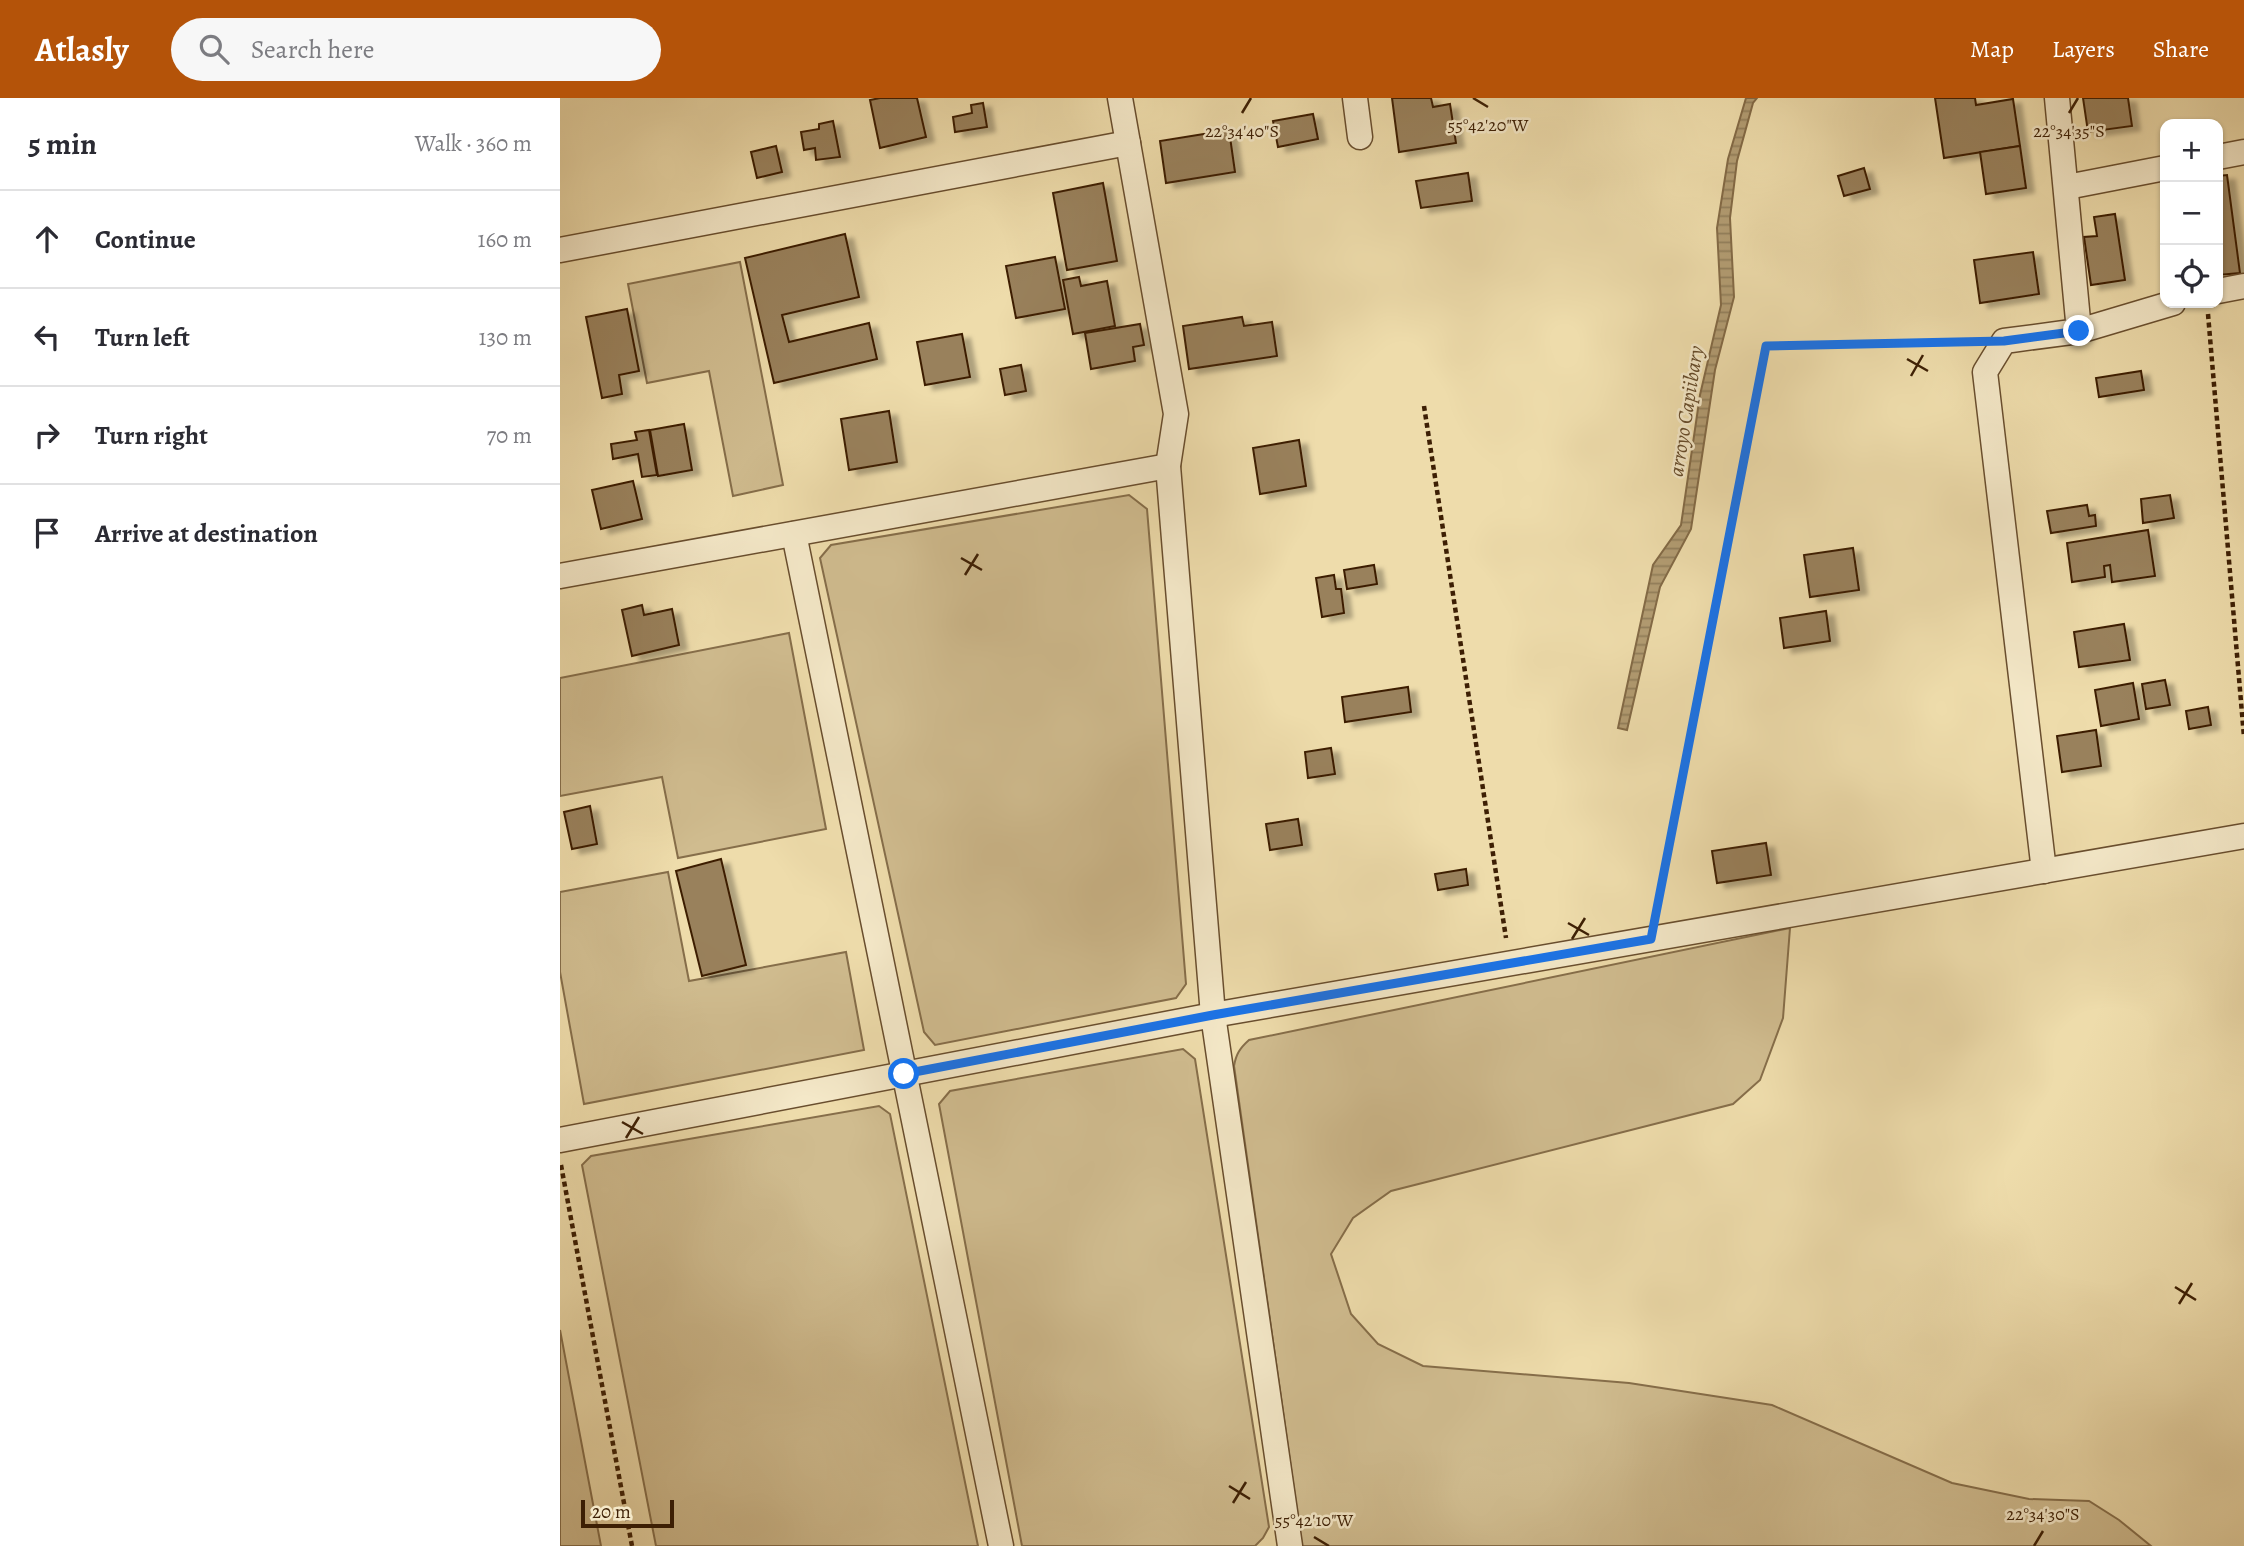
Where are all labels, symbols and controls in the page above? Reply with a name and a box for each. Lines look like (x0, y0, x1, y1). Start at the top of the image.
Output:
search box (171, 18, 661, 81)
text: Atlasly (35, 27, 129, 72)
icon: search (195, 30, 233, 68)
text: Search here (251, 32, 374, 67)
text: Map (1970, 33, 2014, 65)
text: Layers (2052, 33, 2115, 65)
text: Share (2153, 33, 2209, 65)
text: 55°42'20"W (1447, 113, 1529, 137)
text: 22°34'40"S (1205, 119, 1279, 143)
text: 22°34'35"S (2033, 119, 2105, 143)
map controls (2160, 119, 2223, 308)
button: + (2160, 119, 2223, 182)
text: 5 min (28, 124, 97, 164)
text: Walk · 360 m (415, 128, 532, 159)
button: − (2160, 182, 2223, 245)
icon: ahead (28, 220, 66, 258)
text: Continue (95, 222, 196, 257)
text: 160 m (478, 224, 532, 255)
button: locate (2160, 245, 2223, 308)
route end (2063, 315, 2094, 346)
icon: left (28, 318, 66, 356)
text: Turn left (95, 320, 190, 355)
text: 130 m (479, 322, 532, 353)
water label: arroyo Capiibary (1662, 344, 1710, 478)
icon: right (28, 416, 66, 454)
text: Turn right (95, 418, 208, 453)
text: 70 m (486, 420, 532, 451)
icon: arrive (28, 514, 66, 552)
text: Arrive at destination (95, 516, 318, 551)
route start (888, 1058, 919, 1089)
scale bar (581, 1497, 674, 1529)
text: 20 m (592, 1499, 631, 1525)
text: 22°34'30"S (2006, 1502, 2080, 1526)
text: 55°42'10"W (1275, 1508, 1354, 1532)

